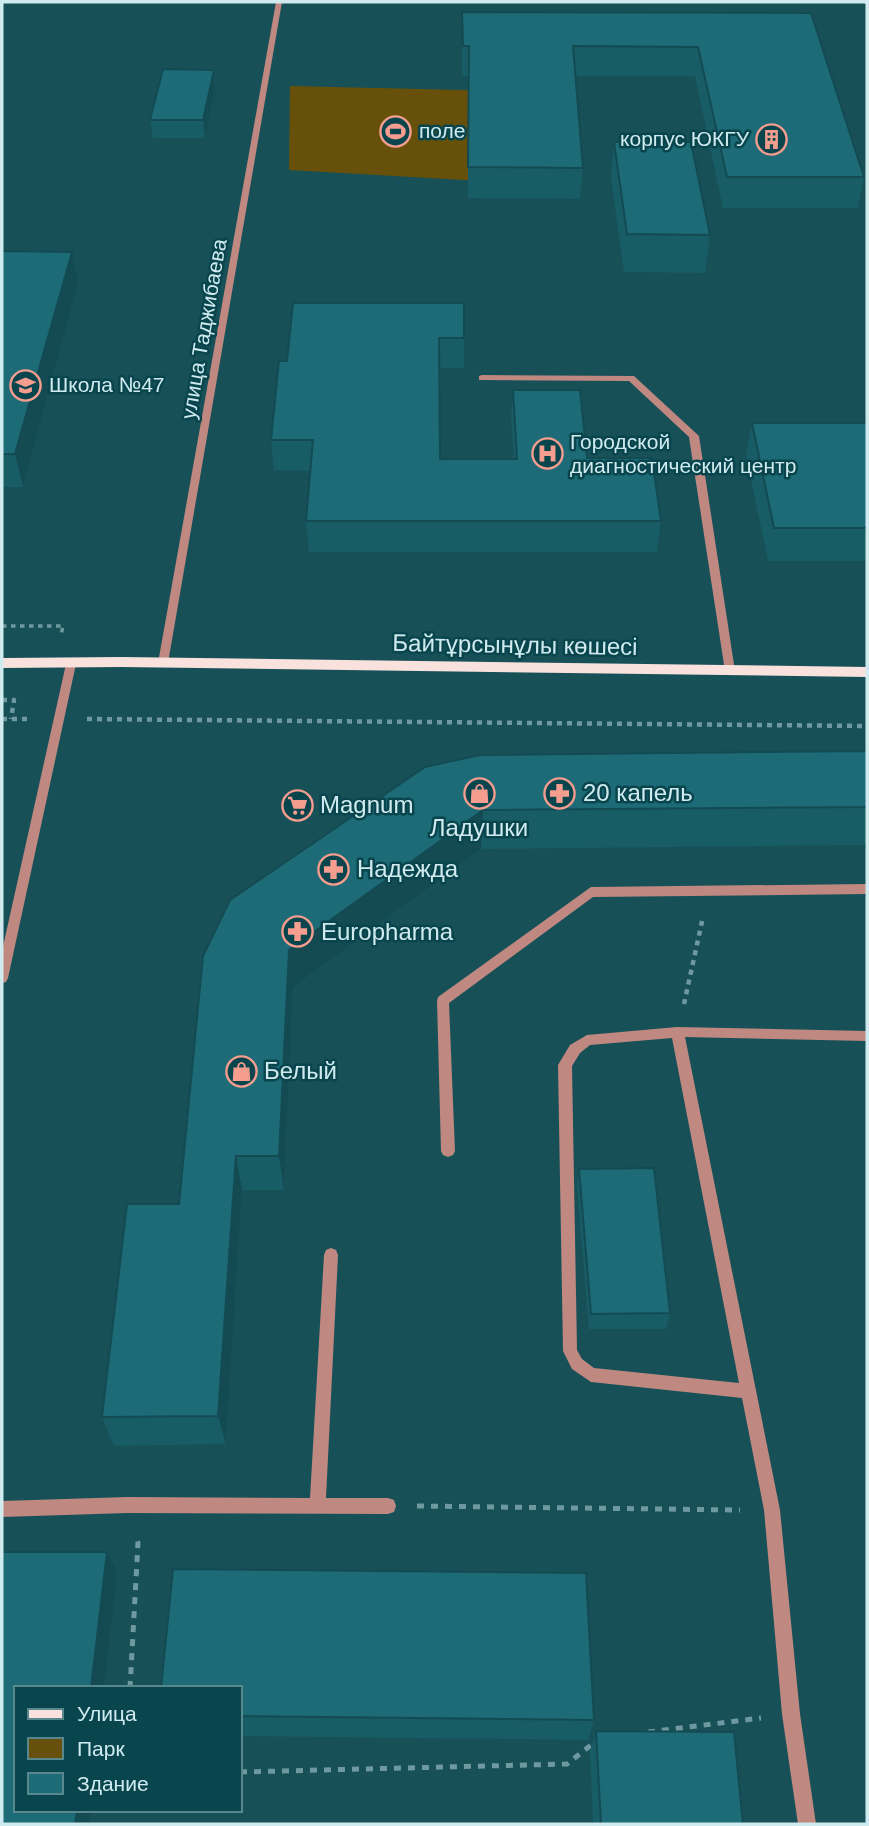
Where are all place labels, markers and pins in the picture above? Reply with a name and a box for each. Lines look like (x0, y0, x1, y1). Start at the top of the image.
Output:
sports icon: поле (379, 114, 413, 148)
place label: поле (419, 119, 466, 142)
building icon: корпус ЮКГУ (755, 122, 789, 156)
place label: корпус ЮКГУ (620, 127, 750, 150)
school or university icon: Школа №47 (9, 368, 43, 402)
place label: Школа №47 (49, 373, 165, 396)
place label: Городской диагностический центр (570, 430, 796, 477)
hospital icon: Городской диагностический центр (530, 437, 564, 471)
pharmacy icon: 20 капель (543, 776, 577, 810)
shop icon: Ладушки (462, 777, 496, 811)
place label: 20 капель (583, 779, 693, 806)
supermarket icon: Magnum (280, 788, 314, 822)
place label: Magnum (320, 791, 413, 818)
place label: Ладушки (430, 814, 528, 841)
pharmacy icon: Надежда (317, 852, 351, 886)
place label: Надежда (357, 855, 459, 882)
pharmacy icon: Europharma (281, 915, 315, 949)
place label: Europharma (321, 918, 454, 945)
shop icon: Белый (224, 1054, 258, 1088)
place label: Белый (264, 1057, 337, 1084)

